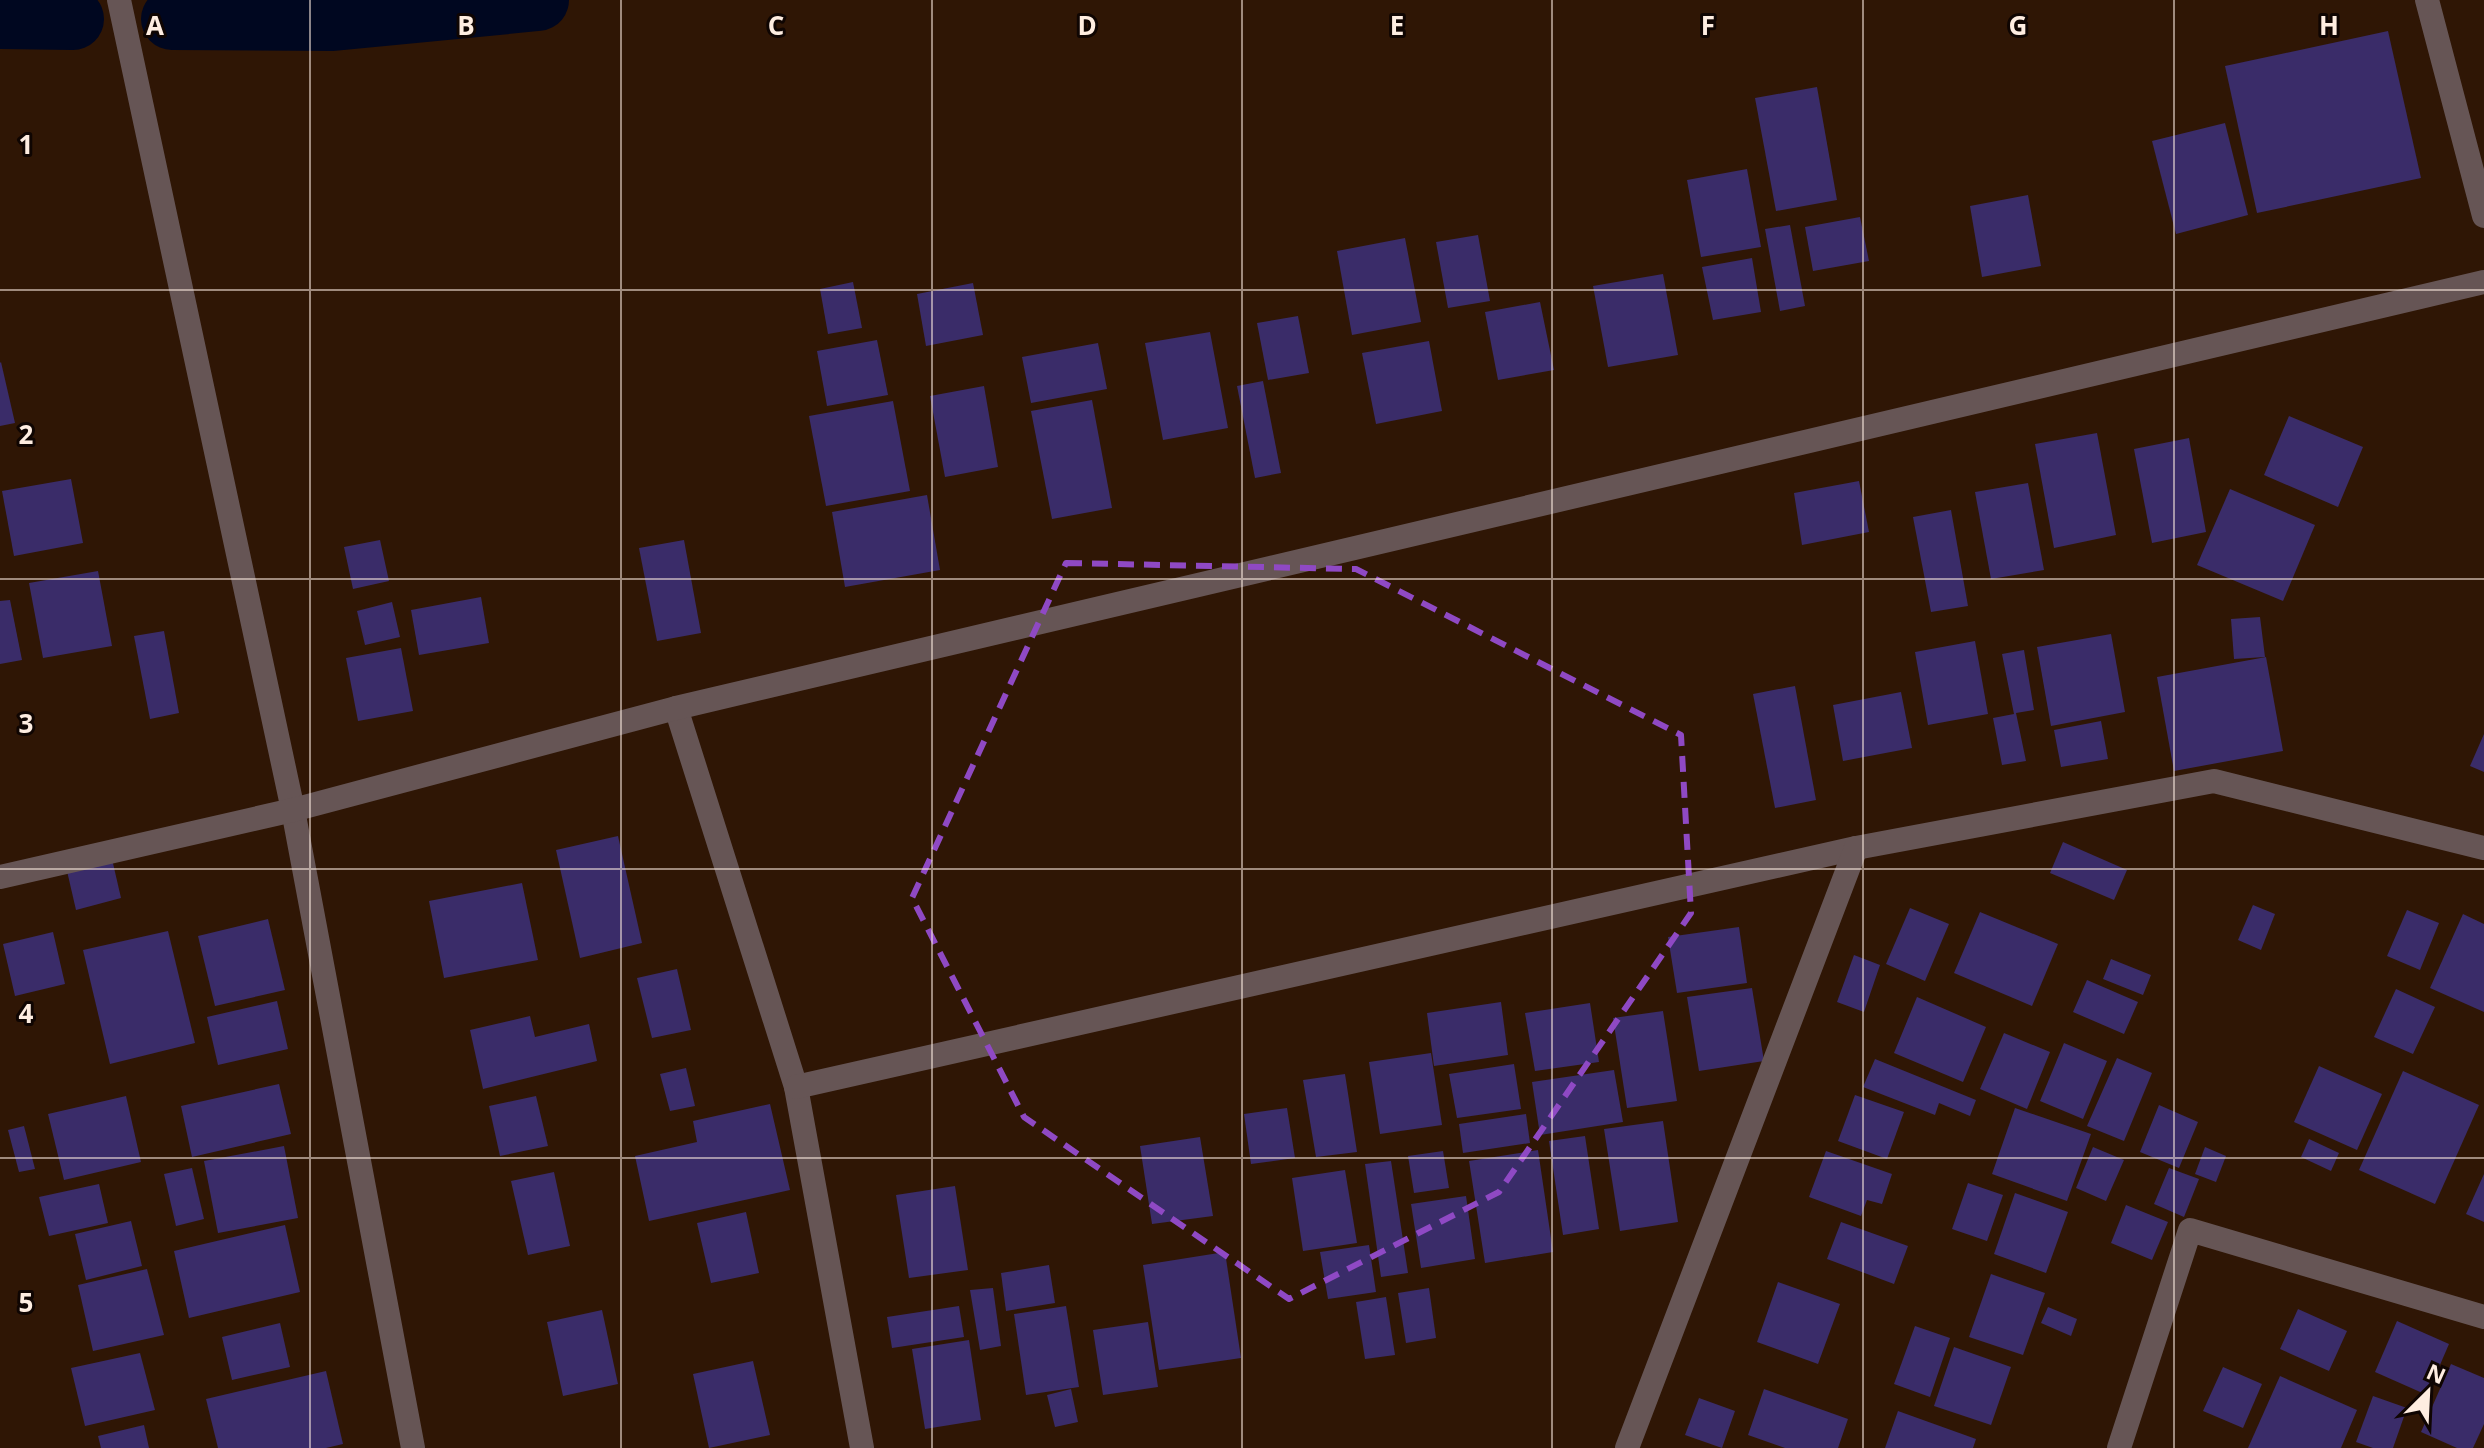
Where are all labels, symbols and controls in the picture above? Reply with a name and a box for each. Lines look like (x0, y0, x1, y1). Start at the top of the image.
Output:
text: A (146, 7, 164, 43)
text: B (457, 7, 475, 43)
text: C (768, 7, 784, 43)
text: D (1077, 7, 1097, 43)
text: E (1390, 7, 1404, 43)
text: F (1701, 7, 1715, 43)
text: G (2009, 7, 2027, 43)
text: H (2319, 7, 2339, 43)
text: 1 (19, 126, 33, 162)
text: 2 (19, 416, 34, 452)
text: 3 (19, 705, 33, 741)
text: 4 (19, 995, 34, 1031)
text: 5 (19, 1284, 33, 1320)
north arrow (2388, 1352, 2468, 1432)
text: N (2422, 1355, 2451, 1390)

